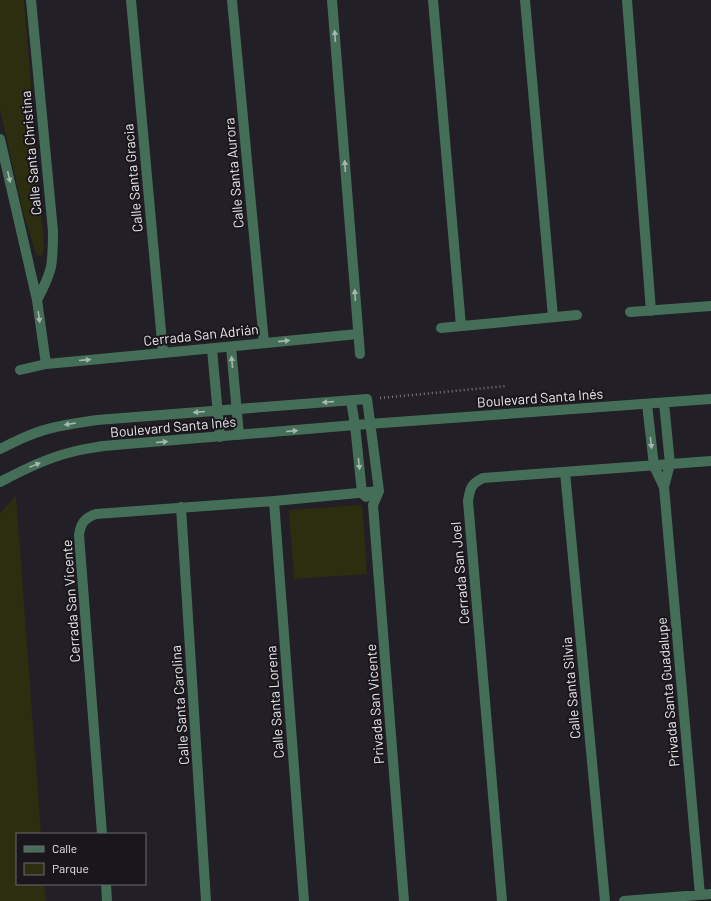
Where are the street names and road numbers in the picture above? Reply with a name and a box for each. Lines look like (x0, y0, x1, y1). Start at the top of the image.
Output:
street label: Calle Santa Christina (17, 90, 44, 216)
street label: Calle Santa Aurora (220, 117, 247, 229)
street label: Calle Santa Gracia (119, 123, 146, 233)
street label: Cerrada San Adrián (142, 320, 259, 349)
street label: Boulevard Santa Inés (476, 385, 604, 410)
street label: Boulevard Santa Inés (109, 412, 237, 440)
street label: Cerrada San Joel (447, 521, 472, 625)
street label: Cerrada San Vicente (58, 539, 83, 663)
street label: Privada Santa Guadalupe (652, 617, 683, 767)
street label: Calle Santa Silvia (558, 636, 583, 740)
street label: Privada San Vicente (362, 643, 387, 765)
street label: Calle Santa Carolina (167, 645, 192, 765)
street label: Calle Santa Lorena (262, 645, 287, 759)

